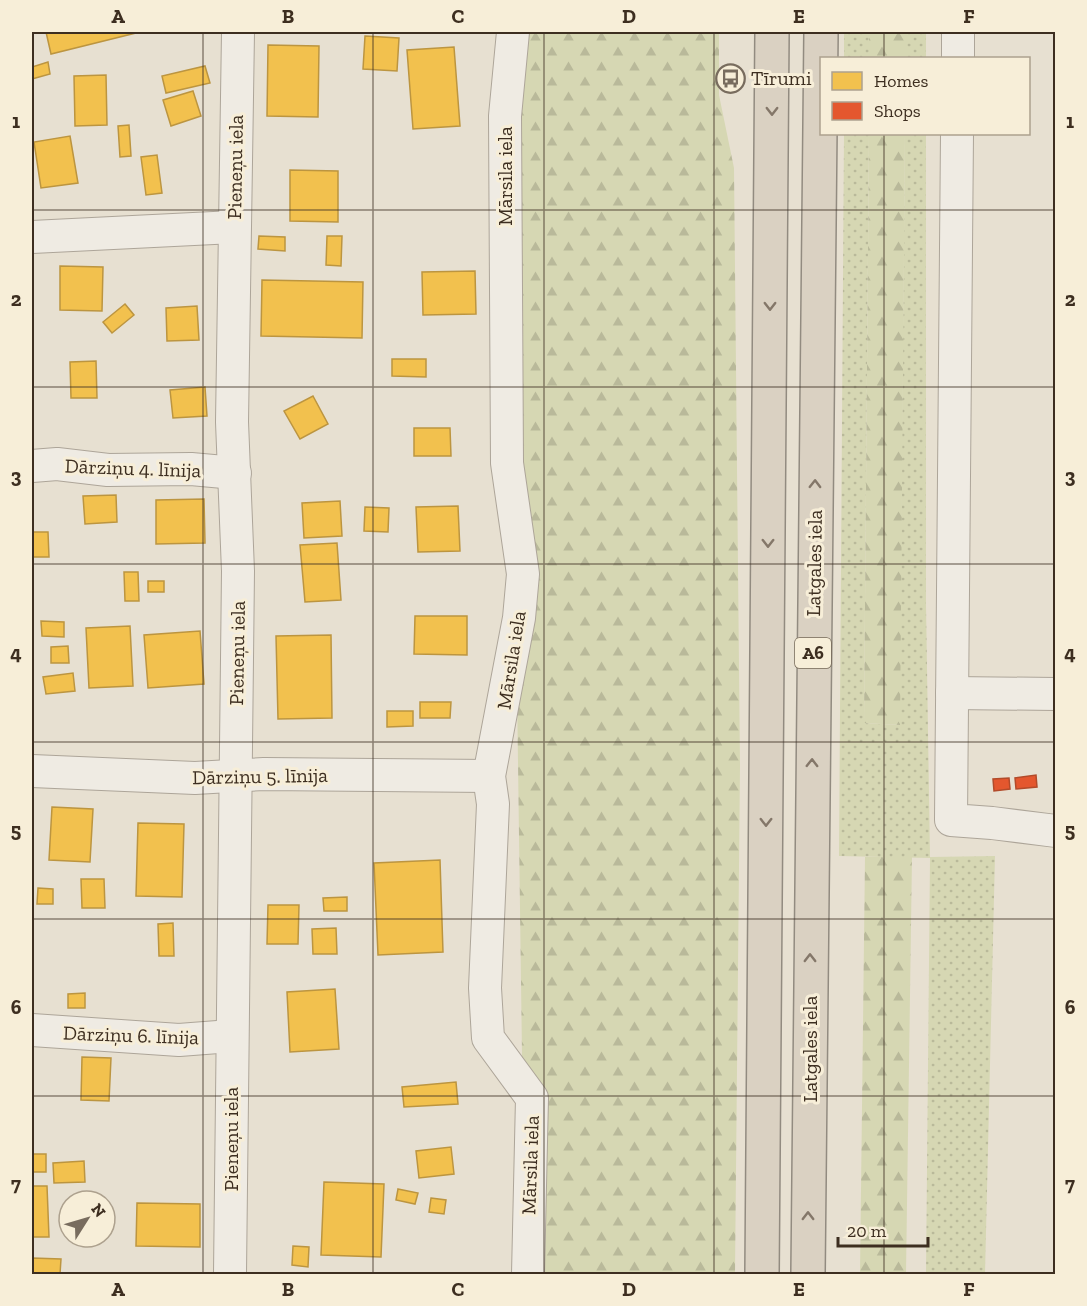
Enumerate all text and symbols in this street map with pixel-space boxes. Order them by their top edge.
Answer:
text: A [111,4,125,28]
text: B [282,4,294,28]
text: C [452,4,465,28]
text: D [622,4,636,28]
text: E [793,4,805,28]
text: F [963,4,975,28]
legend [820,57,1030,135]
bus stop icon: Tīrumi [714,62,746,94]
place label: Tīrumi [751,66,812,90]
text: Homes [874,70,928,92]
text: Shops [874,100,921,122]
one-way arrow [766,106,778,115]
text: 1 [12,109,20,133]
text: 1 [1066,109,1074,133]
street label: Pieneņu iela [222,114,248,219]
street label: Mārsila iela [493,126,517,226]
text: 2 [11,287,22,311]
text: 2 [1065,287,1076,311]
one-way arrow [764,301,776,310]
street label: Dārziņu 4. līnija [64,454,202,482]
text: 3 [11,464,22,488]
text: 3 [1065,464,1076,488]
one-way arrow [809,480,822,489]
street label: Latgales iela [801,509,827,617]
one-way arrow [762,538,774,547]
street label: Pieneņu iela [224,600,250,705]
street label: Mārsila iela [491,609,531,711]
road number: A6 [795,638,831,668]
text: 4 [10,641,22,665]
text: 4 [1064,641,1076,665]
one-way arrow [806,759,818,768]
street label: Dārziņu 5. līnija [192,763,328,789]
one-way arrow [760,817,772,826]
text: 5 [11,818,21,842]
text: 5 [1065,818,1075,842]
one-way arrow [804,954,817,963]
text: 6 [11,995,22,1019]
street label: Latgales iela [798,995,822,1102]
text: 6 [1065,995,1076,1019]
street label: Dārziņu 6. līnija [63,1021,200,1049]
street label: Pieneņu iela [219,1086,243,1191]
street label: Mārsila iela [516,1115,544,1215]
text: 7 [11,1172,21,1196]
text: 7 [1065,1172,1075,1196]
north arrow [57,1189,117,1249]
text: N [87,1200,110,1221]
scale bar [838,1210,928,1248]
one-way arrow [802,1212,814,1221]
text: 20 m [847,1220,887,1242]
text: A [111,1277,125,1301]
text: B [282,1277,294,1301]
text: C [452,1277,465,1301]
text: D [622,1277,636,1301]
text: E [793,1277,805,1301]
text: F [963,1277,975,1301]

